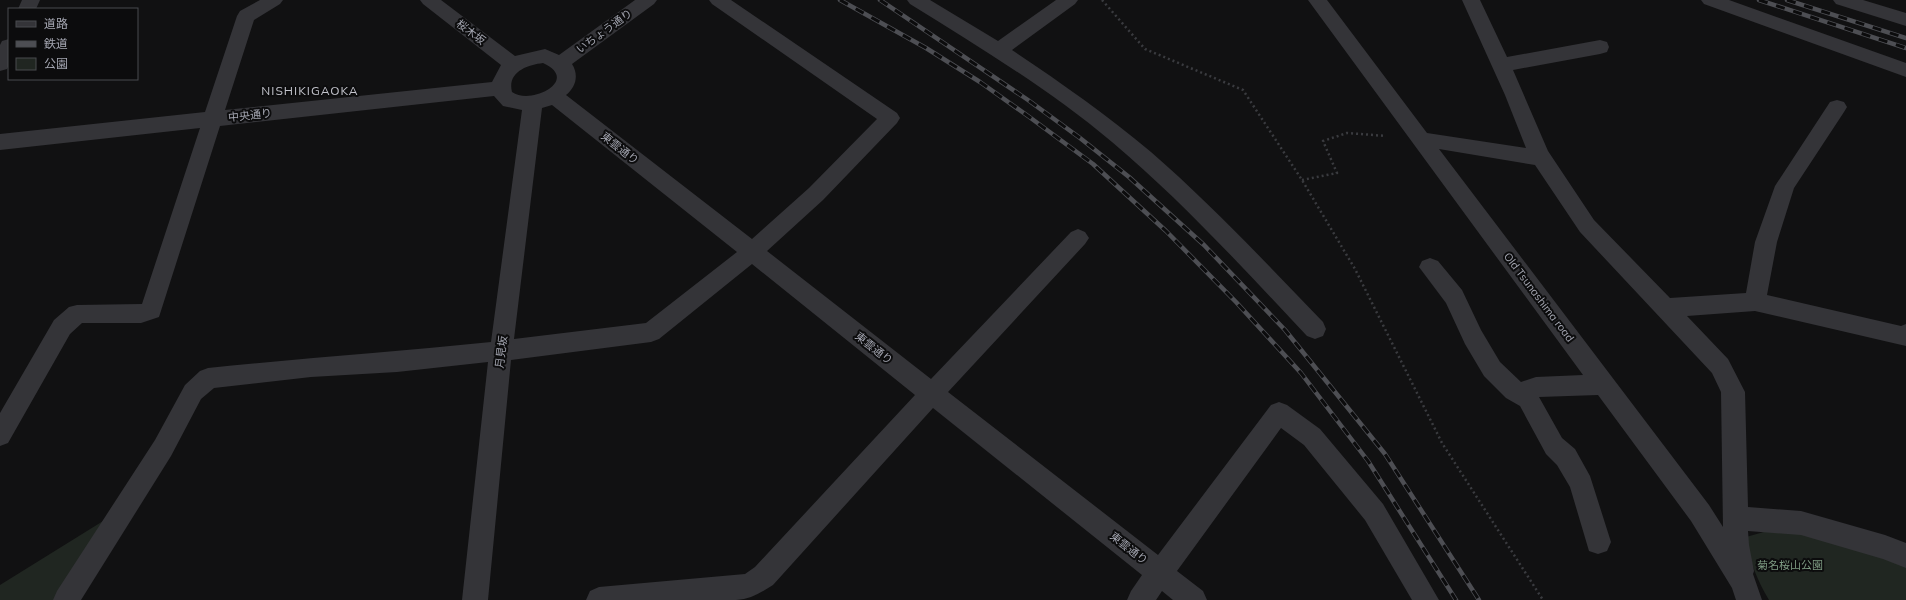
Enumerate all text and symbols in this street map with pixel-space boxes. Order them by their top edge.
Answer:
street label: いちょう通り [573,6,635,56]
legend [8,8,138,80]
text: 道路 [44,16,68,31]
street label: 桜木坂 [454,16,488,48]
text: 鉄道 [44,36,68,51]
text: 公園 [44,56,68,71]
district label: NISHIKIGAOKA [261,83,359,98]
street label: 中央通り [227,106,273,124]
street label: 東雲通り [598,129,642,167]
street label: Old Tsunashima road [1501,250,1577,344]
street label: 東雲通り [852,329,896,367]
street label: 月見坂 [492,335,510,369]
street label: 東雲通り [1107,529,1151,567]
park label: 菊名桜山公園 [1757,558,1823,572]

